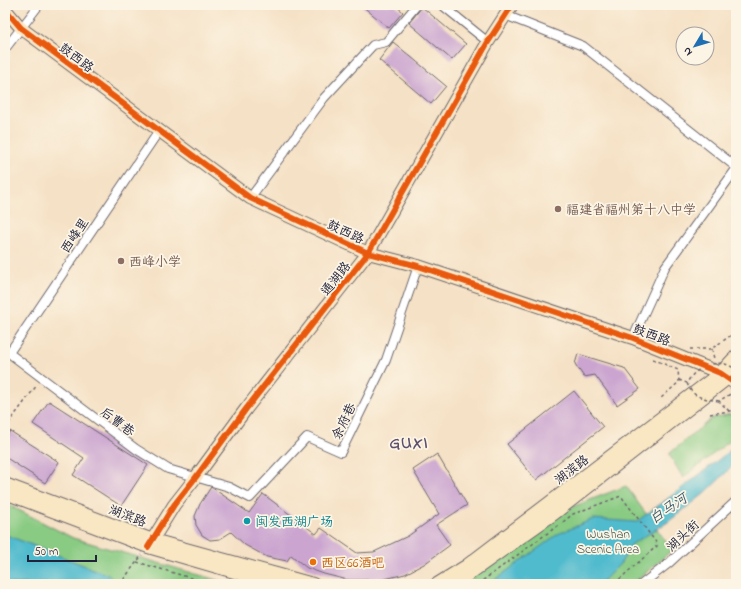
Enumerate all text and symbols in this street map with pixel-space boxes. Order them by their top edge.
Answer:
north arrow [675,26,715,66]
street label: 鼓西路 [55,39,97,78]
text: N [679,44,697,59]
place label: 福建省福州第十八中学 [566,201,696,220]
marker: 福建省福州第十八中学 [553,204,563,214]
street label: 西峰里 [56,214,94,257]
street label: 鼓西路 [324,216,367,249]
place label: 西峰小学 [129,253,181,272]
marker: 西峰小学 [116,256,126,266]
street label: 通湖路 [317,258,356,300]
street label: 鼓西路 [630,320,673,351]
street label: 余府巷 [327,400,361,443]
street label: 后曹巷 [96,403,138,442]
district label: GUXI [389,431,429,456]
street label: 湖滨路 [551,451,593,490]
water label: 白马河 [646,488,694,530]
street label: 湖滨路 [106,501,149,532]
place label: 闽发西湖广场 [255,513,333,532]
marker: 闽发西湖广场 [242,516,252,526]
street label: 湖头街 [662,516,704,556]
park label: Wushan Scenic Area [577,525,639,559]
scale bar [28,537,96,563]
text: 50 m [34,543,58,561]
place label: 西区66酒吧 [321,554,384,573]
marker: 西区66酒吧 [308,557,318,567]

